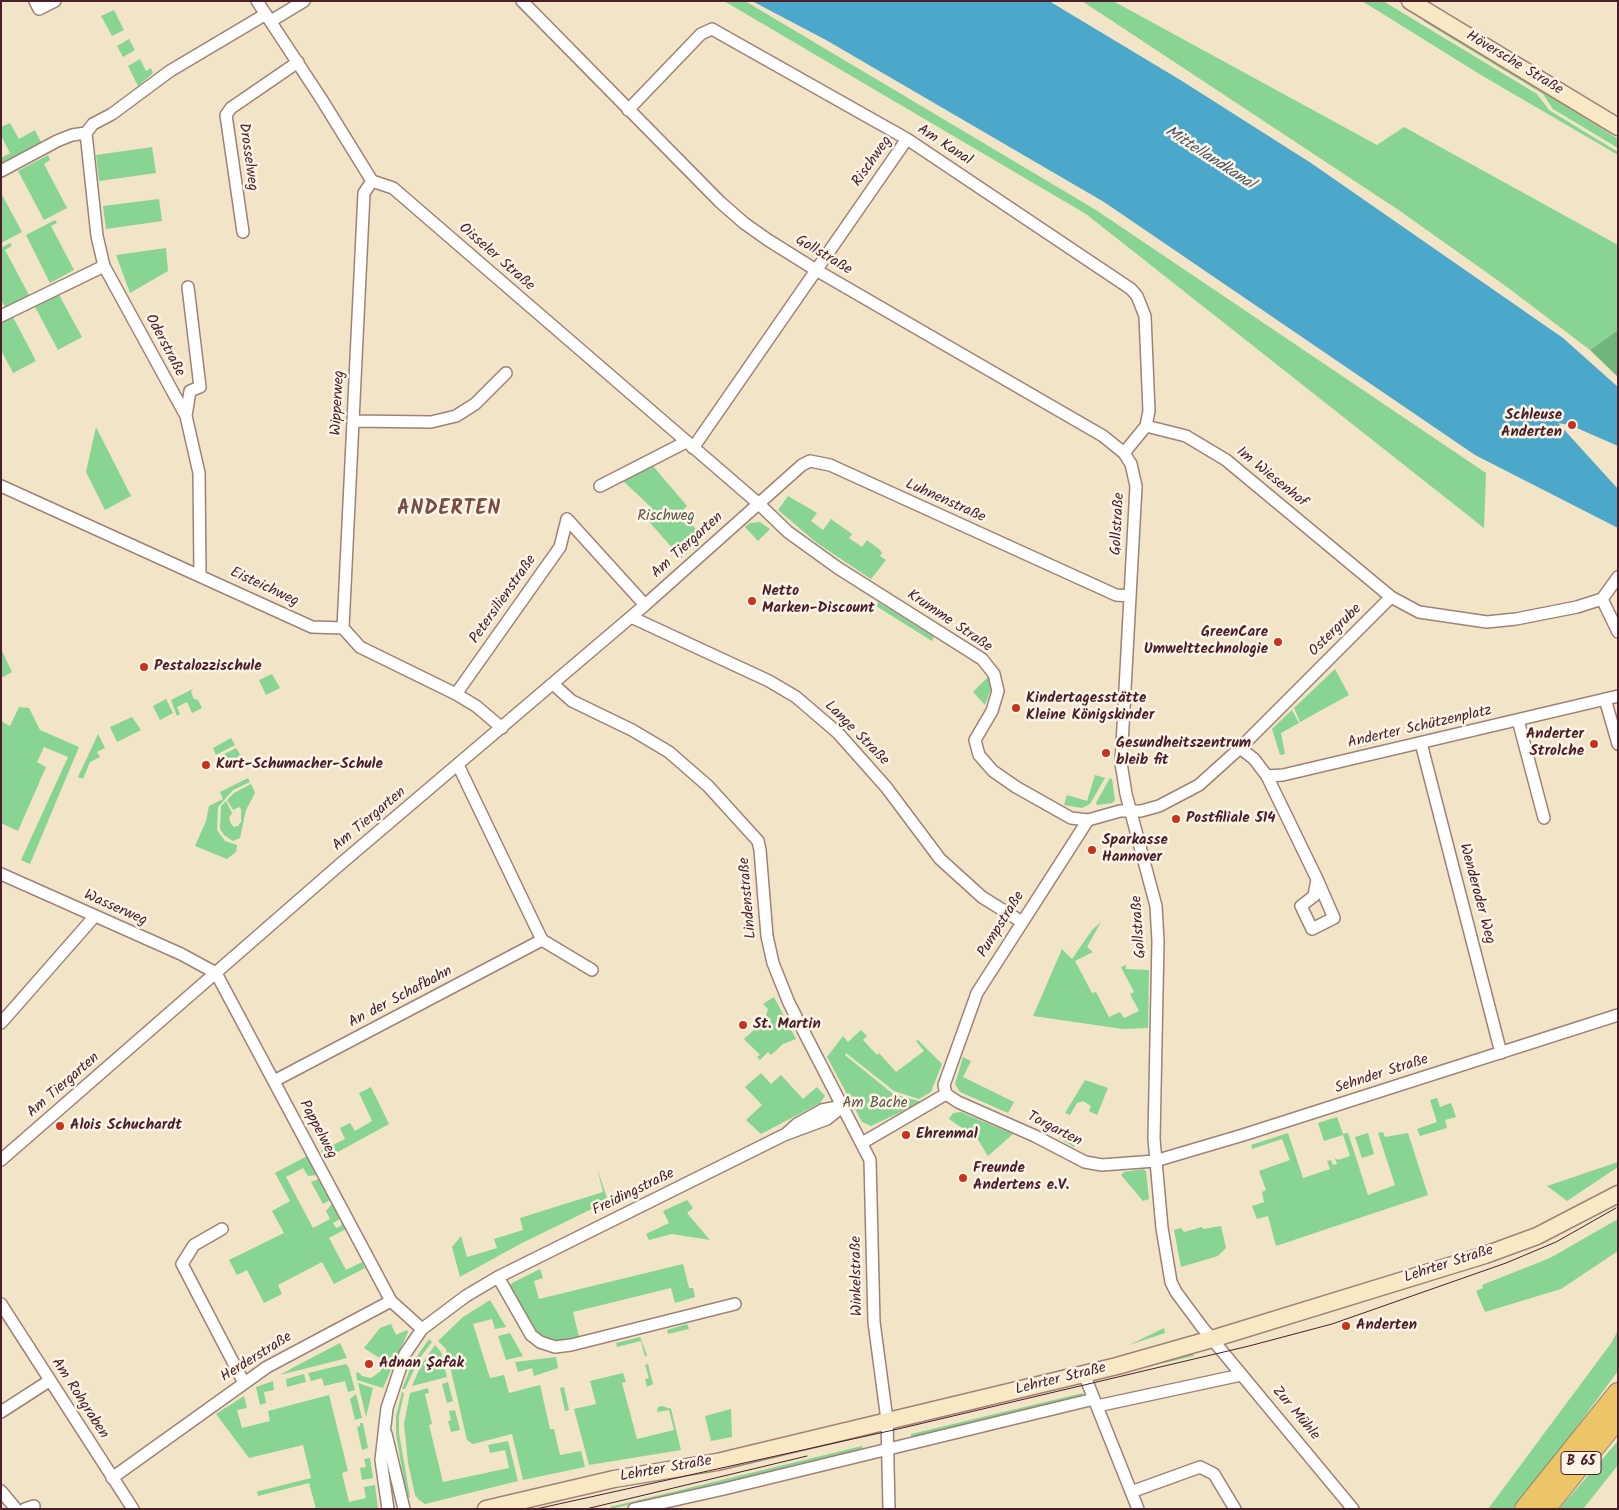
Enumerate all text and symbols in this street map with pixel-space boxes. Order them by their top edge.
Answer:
street label: Höversche Straße [1462,28,1566,100]
street label: Drosselweg [233,122,261,192]
street label: Am Kanal [913,122,975,170]
water label: Mittellandkanal [1161,123,1257,195]
street label: Rischweg [849,133,897,191]
street label: Oisseler Straße [454,220,538,296]
street label: Gollstraße [791,232,855,280]
street label: Oderstraße [140,312,188,380]
street label: Wipperweg [328,370,350,436]
place label: Schleuse Anderten [1501,407,1562,442]
marker: Schleuse Anderten [1566,419,1578,431]
street label: Im Wiesenhof [1232,444,1310,512]
street label: Luhnenstraße [902,476,988,528]
street label: Gollstraße [1108,492,1130,556]
district label: ANDERTEN [396,499,502,523]
park label: Rischweg [637,508,695,526]
street label: Am Tiergarten [649,509,727,583]
street label: Petersilienstraße [467,552,541,648]
street label: Eisteichweg [227,564,301,612]
place label: Netto Marken-Discount [762,583,875,618]
street label: Krumme Straße [903,587,995,657]
marker: Netto Marken-Discount [746,595,758,607]
street label: Ostergrube [1306,601,1366,661]
place label: GreenCare Umwelttechnologie [1144,624,1268,659]
marker: GreenCare Umwelttechnologie [1272,636,1284,648]
place label: Pestalozzischule [154,658,261,676]
marker: Pestalozzischule [138,661,150,673]
place label: Kindertagesstätte Kleine Königskinder [1026,690,1154,725]
street label: Lange Straße [820,698,892,770]
marker: Kindertagesstätte Kleine Königskinder [1010,702,1022,714]
street label: Anderter Schützenplatz [1346,703,1494,753]
place label: Anderter Strolche [1526,726,1584,761]
place label: Gesundheitszentrum bleib fit [1116,735,1251,770]
marker: Anderter Strolche [1588,738,1600,750]
marker: Gesundheitszentrum bleib fit [1100,747,1112,759]
place label: Kurt-Schumacher-Schule [216,756,383,774]
marker: Kurt-Schumacher-Schule [200,759,212,771]
street label: Am Tiergarten [330,784,410,856]
place label: Postfiliale 514 [1186,810,1276,828]
marker: Postfiliale 514 [1170,813,1182,825]
place label: Sparkasse Hannover [1102,832,1168,867]
street label: Wenderoder Weg [1454,842,1498,946]
marker: Sparkasse Hannover [1086,844,1098,856]
street label: Lindenstraße [736,857,762,939]
street label: Wasserweg [81,887,149,931]
street label: Pumpstraße [975,889,1029,961]
street label: Gollstraße [1129,895,1151,959]
street label: An der Schafbahn [346,963,456,1033]
place label: St. Martin [753,1016,821,1034]
marker: St. Martin [737,1019,749,1031]
street label: Am Tiergarten [24,1050,104,1122]
street label: Sehnder Straße [1333,1051,1431,1099]
park label: Am Bache [842,1095,908,1113]
street label: Pappelweg [294,1098,340,1162]
street label: Torgarten [1023,1108,1085,1152]
place label: Alois Schuchardt [70,1117,182,1135]
marker: Alois Schuchardt [54,1120,66,1132]
place label: Ehrenmal [916,1126,978,1144]
marker: Ehrenmal [900,1129,912,1141]
place label: Freunde Andertens e.V. [973,1160,1069,1195]
street label: Freidingstraße [590,1165,678,1221]
marker: Freunde Andertens e.V. [957,1172,969,1184]
street label: Winkelstraße [848,1236,868,1316]
street label: Lehrter Straße [1402,1242,1496,1288]
place label: Anderten [1356,1317,1417,1335]
marker: Anderten [1340,1320,1352,1332]
street label: Herderstraße [218,1329,296,1387]
street label: Am Rohgraben [46,1355,112,1443]
place label: Adnan Şafak [379,1355,464,1373]
marker: Adnan Şafak [363,1358,375,1370]
street label: Lehrter Straße [1014,1360,1108,1400]
street label: Zur Mühle [1267,1383,1323,1445]
road number: B 65 [1561,1452,1601,1475]
street label: Lehrter Straße [619,1453,713,1487]

